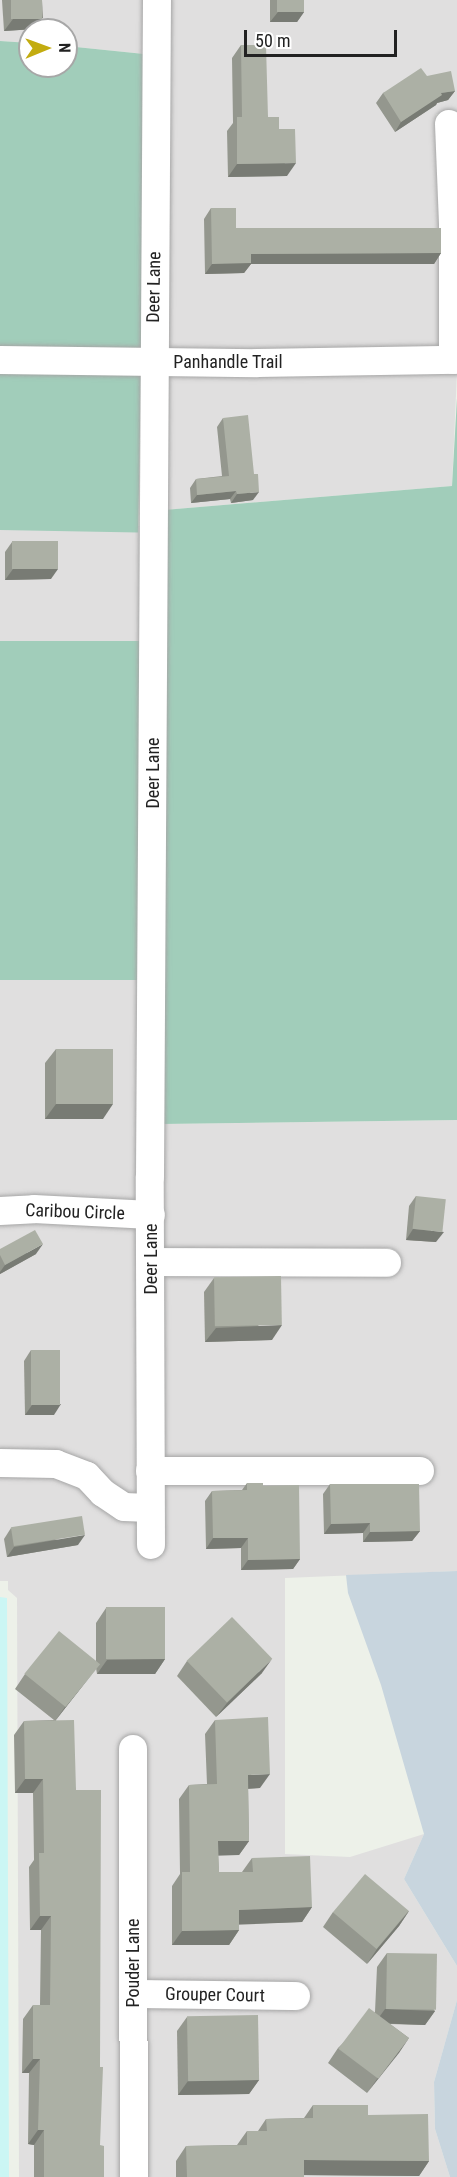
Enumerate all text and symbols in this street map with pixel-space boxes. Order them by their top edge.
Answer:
north arrow [18,18,78,78]
scale bar [247,18,400,56]
text: 50 m [255,30,290,51]
text: N [55,43,74,53]
street label: Deer Lane [143,251,165,323]
street label: Panhandle Trail [173,351,283,373]
street label: Deer Lane [142,737,164,809]
street label: Caribou Circle [25,1199,125,1225]
street label: Deer Lane [140,1223,162,1295]
street label: Pouder Lane [122,1919,144,2007]
street label: Grouper Court [165,1983,265,2007]

